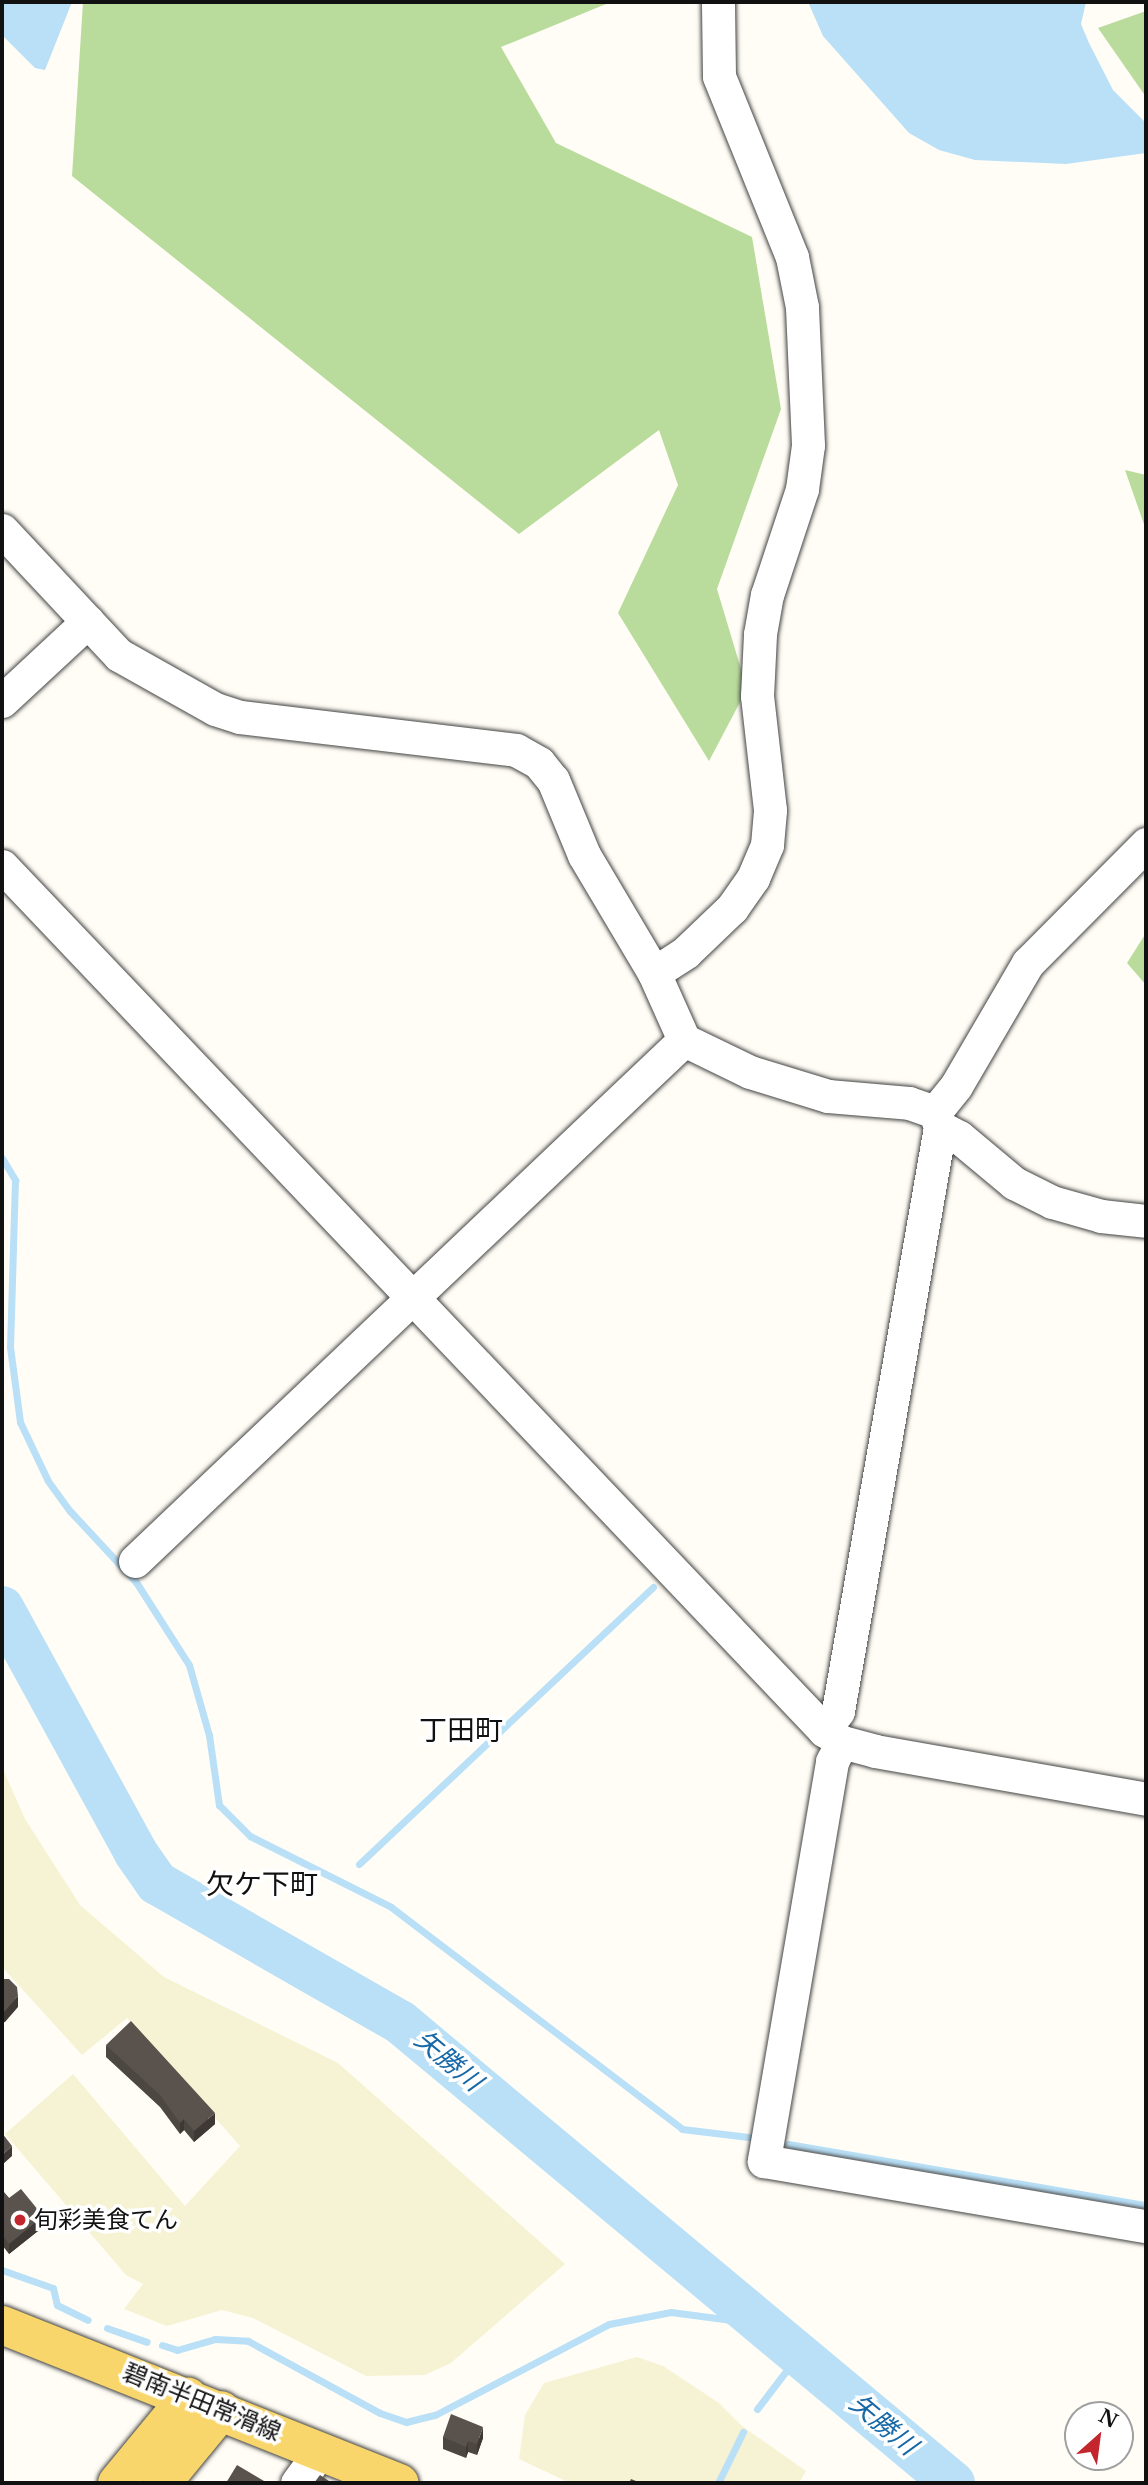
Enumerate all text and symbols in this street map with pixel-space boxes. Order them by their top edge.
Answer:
district label: 丁田町 [419,1714,503,1748]
district label: 欠ケ下町 [206,1868,318,1902]
water label: 矢勝川 [408,2024,488,2098]
place label: 旬彩美食てん [34,2206,178,2234]
marker: 旬彩美食てん [12,2212,28,2228]
street label: 碧南半田常滑線 [119,2357,285,2447]
water label: 矢勝川 [843,2388,923,2462]
north arrow [1064,2401,1134,2471]
text: N [1095,2404,1121,2433]

